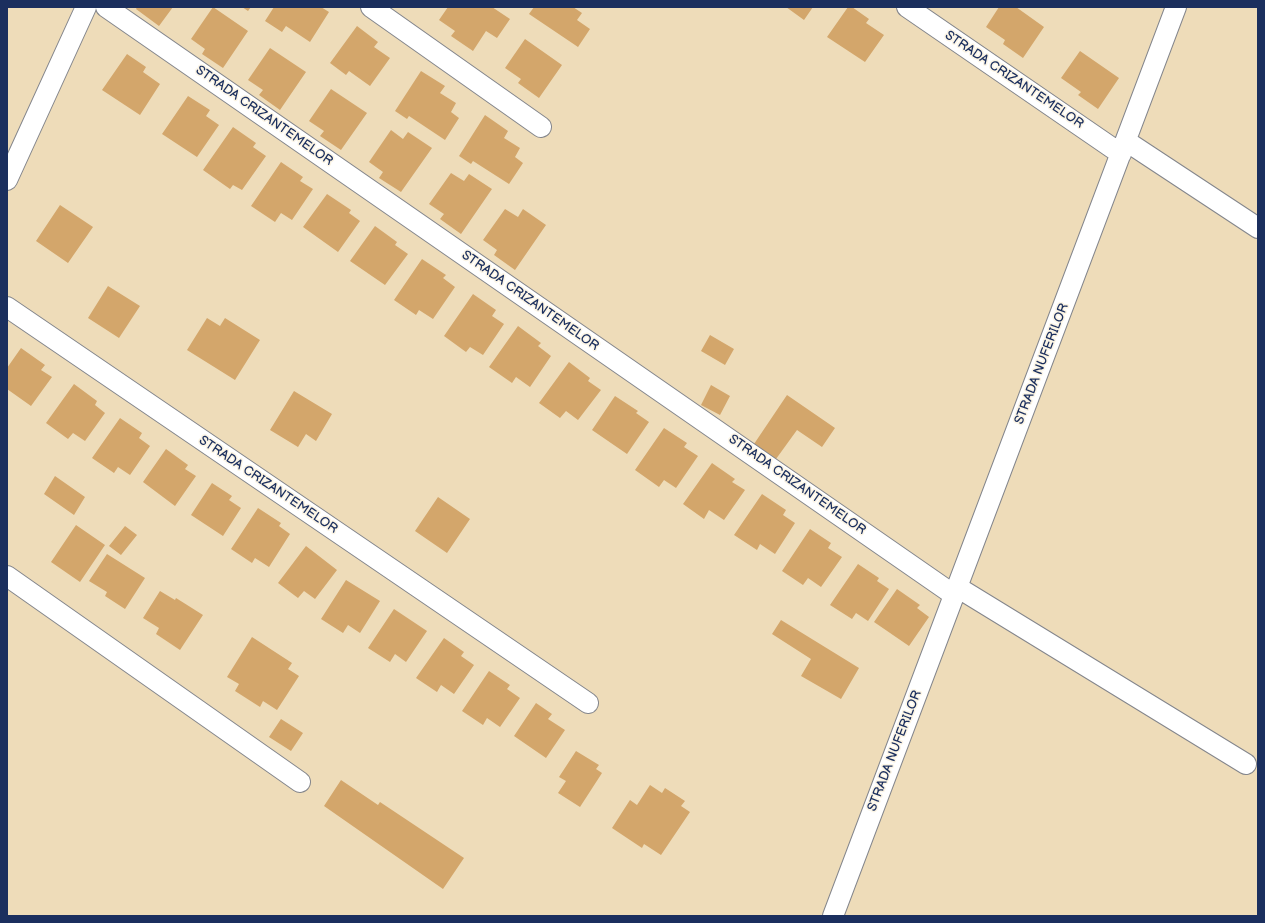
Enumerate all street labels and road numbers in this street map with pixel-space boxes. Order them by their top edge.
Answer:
street label: STRADA CRIZANTEMELOR [942,28,1086,132]
street label: STRADA CRIZANTEMELOR [192,63,336,169]
street label: STRADA CRIZANTEMELOR [458,248,602,354]
street label: STRADA NUFERILOR [1012,301,1072,427]
street label: STRADA CRIZANTEMELOR [725,432,869,538]
street label: STRADA CRIZANTEMELOR [196,433,340,537]
street label: STRADA NUFERILOR [865,688,925,814]

